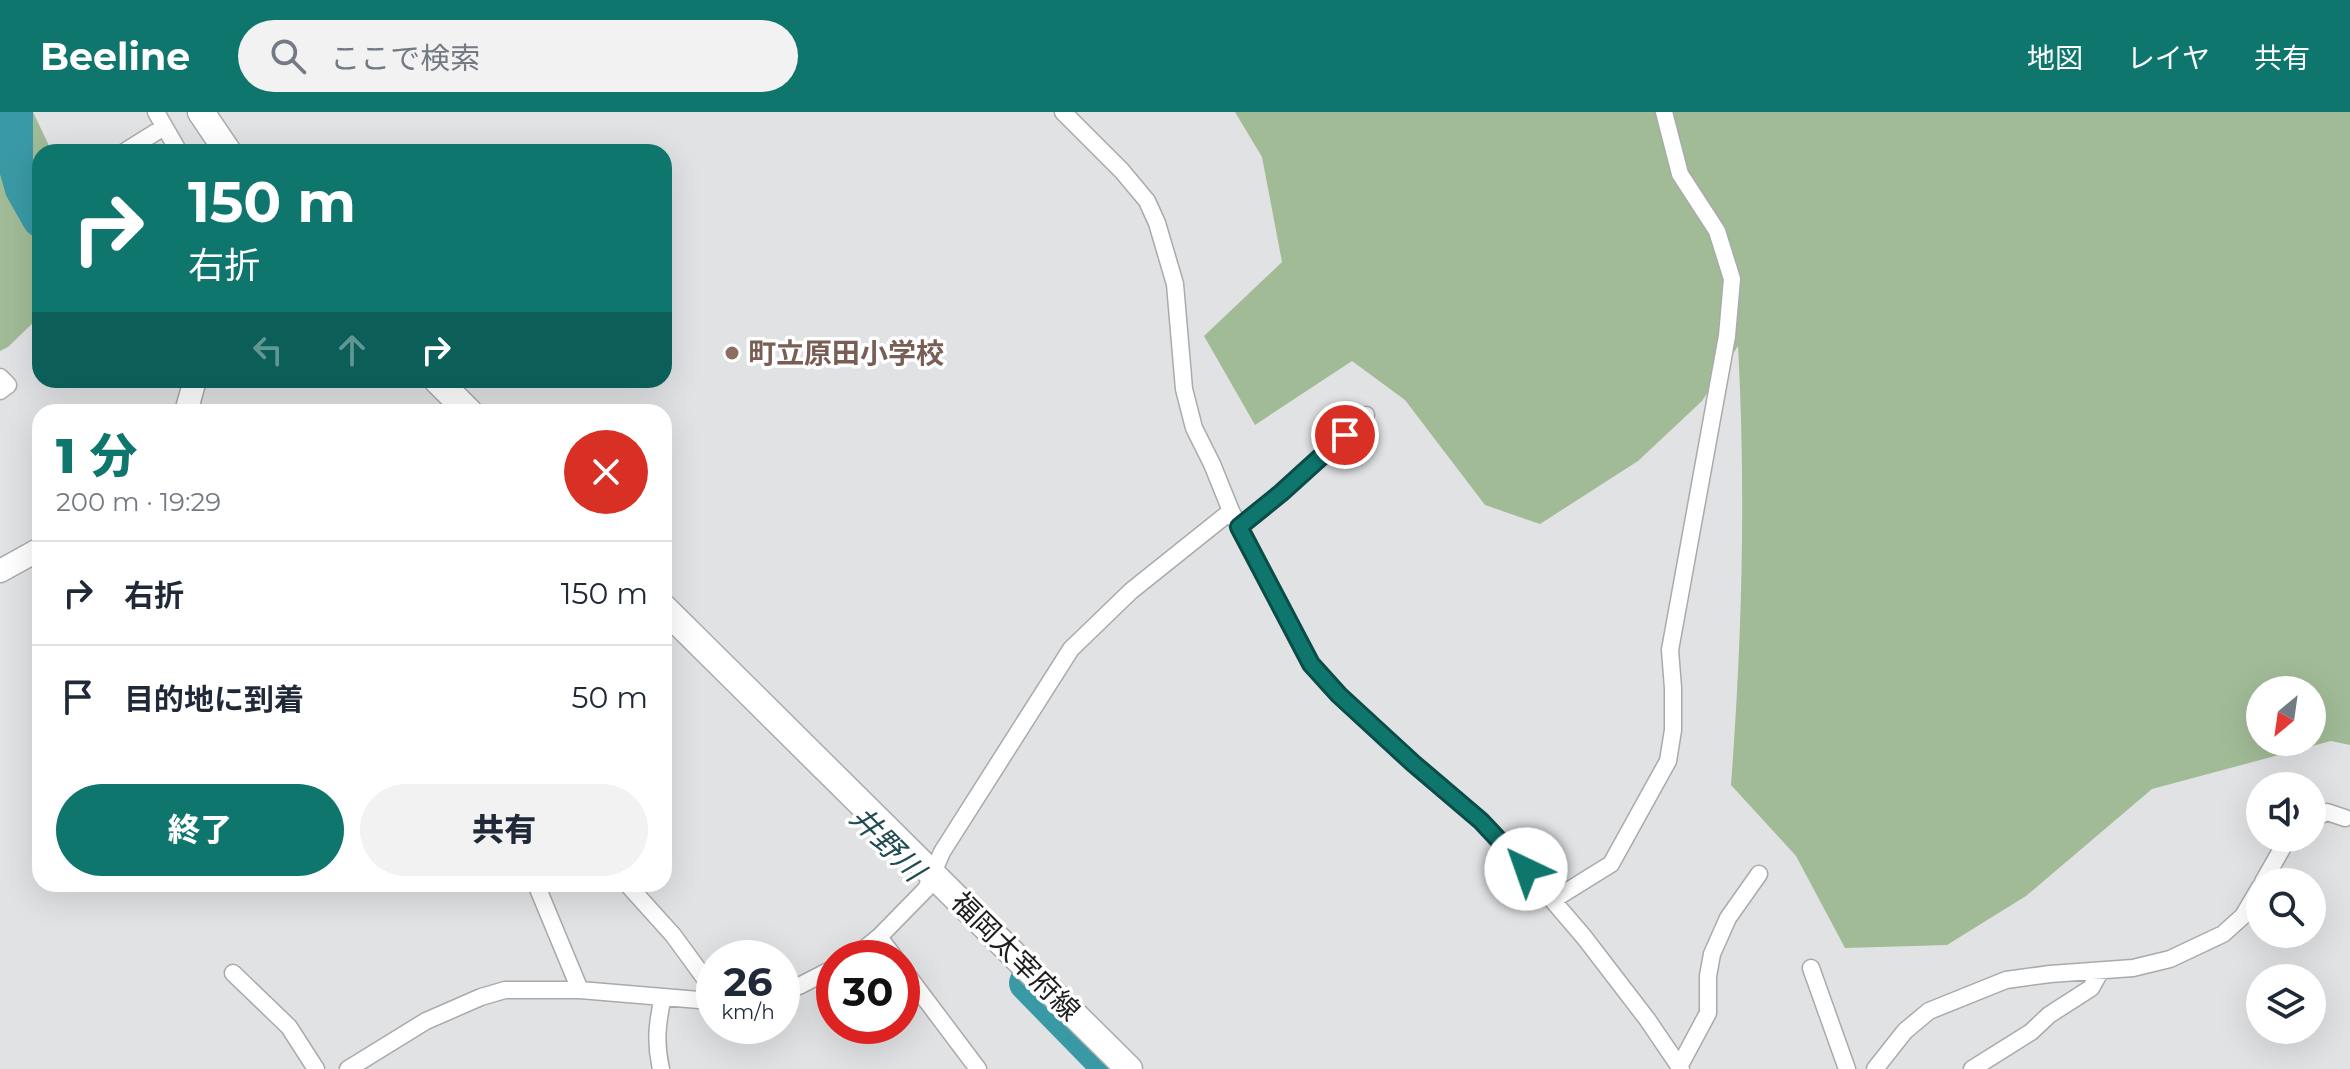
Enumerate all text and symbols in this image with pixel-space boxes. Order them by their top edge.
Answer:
search box [238,20,798,92]
text: Beeline [40,33,190,80]
icon: search [266,34,310,78]
text: ここで検索 [330,40,480,77]
text: 地図 [2027,41,2083,75]
text: レイヤ [2127,41,2210,75]
text: 共有 [2254,41,2310,75]
text: 150 m [188,168,356,236]
icon: right [56,176,160,280]
text: 右折 [188,243,260,287]
icon: left [246,328,290,372]
icon: ahead [330,328,374,372]
icon: right [414,328,458,372]
place label: 町立原田小学校 [748,336,944,370]
marker: 町立原田小学校 [723,344,741,362]
pin [1311,401,1379,469]
icon: arrive [1323,413,1367,457]
text: 1 分 [56,427,137,485]
button: close [564,430,648,514]
text: 200 m · 19:29 [56,486,221,518]
icon: right [56,571,100,615]
text: 150 m [561,575,648,612]
text: 右折 [124,577,184,614]
icon: arrive [56,675,100,719]
north arrow [2246,676,2326,756]
map controls [2246,676,2326,1044]
text: 50 m [571,679,648,716]
text: 目的地に到着 [124,681,304,718]
button: sound [2246,772,2326,852]
button: 終了 [56,784,344,876]
button: 共有 [360,784,648,876]
water label: 井野川 [842,799,934,891]
position arrow [1484,827,1568,911]
button: search [2246,868,2326,948]
street label: 福岡太宰府線 [945,885,1087,1027]
speed limit sign: 30 [816,940,920,1044]
text: 26 [723,957,773,1006]
button: layers [2246,964,2326,1044]
text: km/h [721,1000,775,1024]

